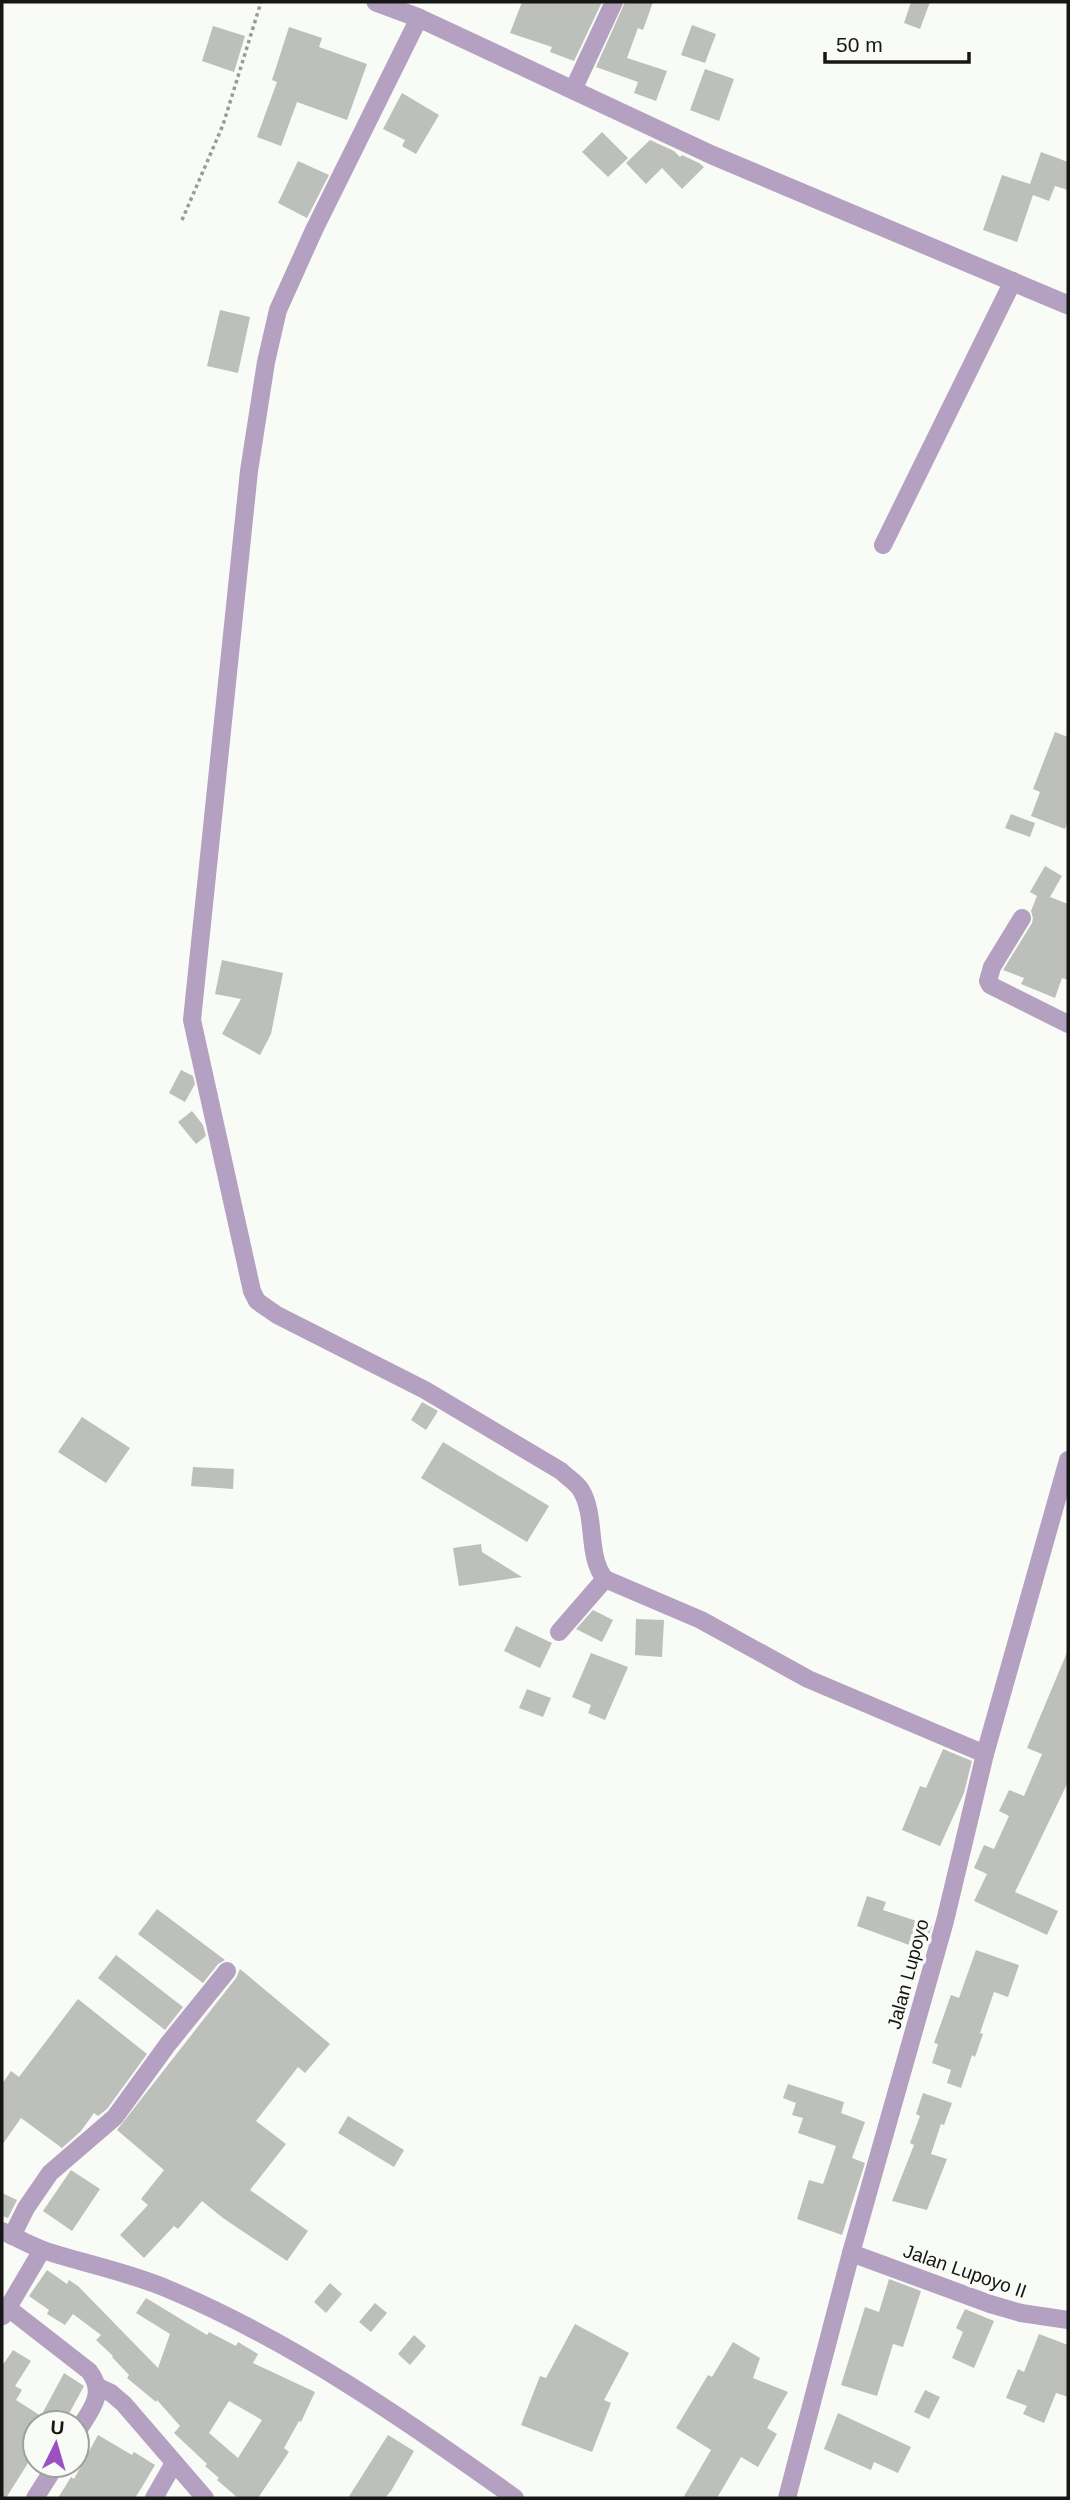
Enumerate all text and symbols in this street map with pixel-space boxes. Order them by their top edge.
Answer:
scale bar [825,21,968,65]
text: 50 m [836,33,883,56]
street label: Jalan Lupoyo [883,1917,933,2031]
street label: Jalan Lupoyo II [901,2240,1029,2302]
north arrow [21,2409,91,2479]
text: U [50,2417,65,2439]

